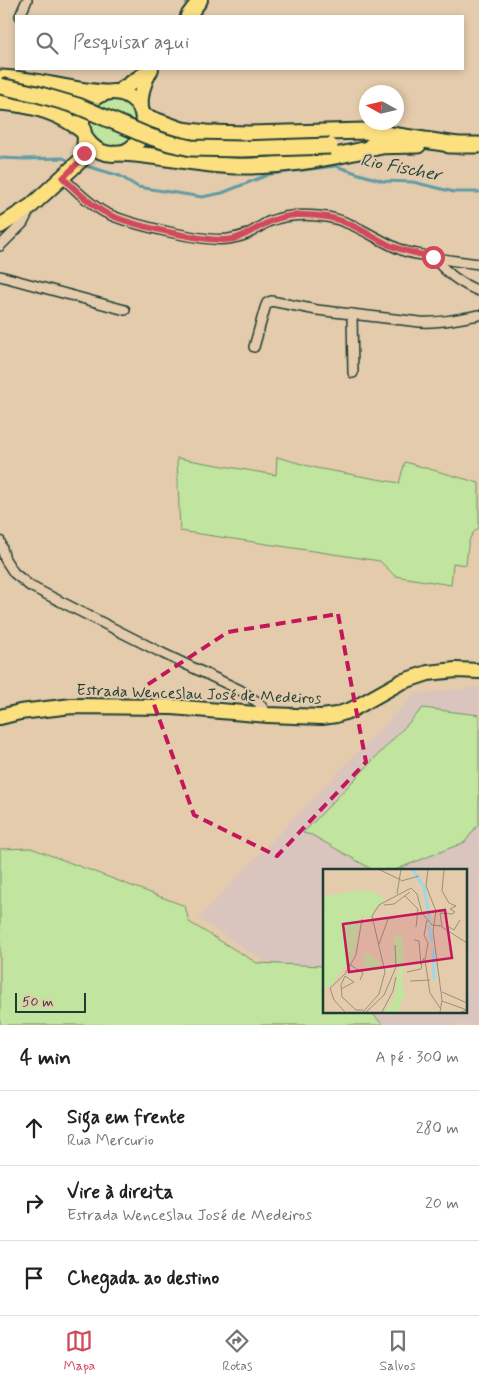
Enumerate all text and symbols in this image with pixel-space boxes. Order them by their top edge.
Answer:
search box [15,15,464,70]
icon: search [33,29,61,57]
text: Pesquisar aqui [73,30,189,55]
north arrow [359,85,404,130]
route end [73,142,96,165]
water label: Rio Fischer [358,148,446,188]
route start [422,246,445,269]
street label: Estrada Wenceslau José de Medeiros [76,680,322,709]
inset map [323,869,466,1012]
scale bar [15,990,86,1013]
text: 50 m [22,993,53,1011]
text: 4 min [20,1044,71,1072]
text: A pé · 300 m [375,1047,459,1068]
text: Siga em frente [67,1105,185,1130]
icon: ahead [20,1114,48,1142]
text: 280 m [416,1118,459,1139]
text: Rua Mercurio [67,1130,154,1151]
text: Vire à direita [67,1180,173,1205]
icon: right [20,1189,48,1217]
text: 20 m [425,1193,459,1214]
text: Estrada Wenceslau José de Medeiros [67,1205,312,1226]
icon: arrive [20,1264,48,1292]
text: Chegada ao destino [67,1266,219,1291]
tab: Mapa [63,1327,95,1375]
tab: Rotas [222,1327,253,1375]
tab: Salvos [379,1327,416,1375]

